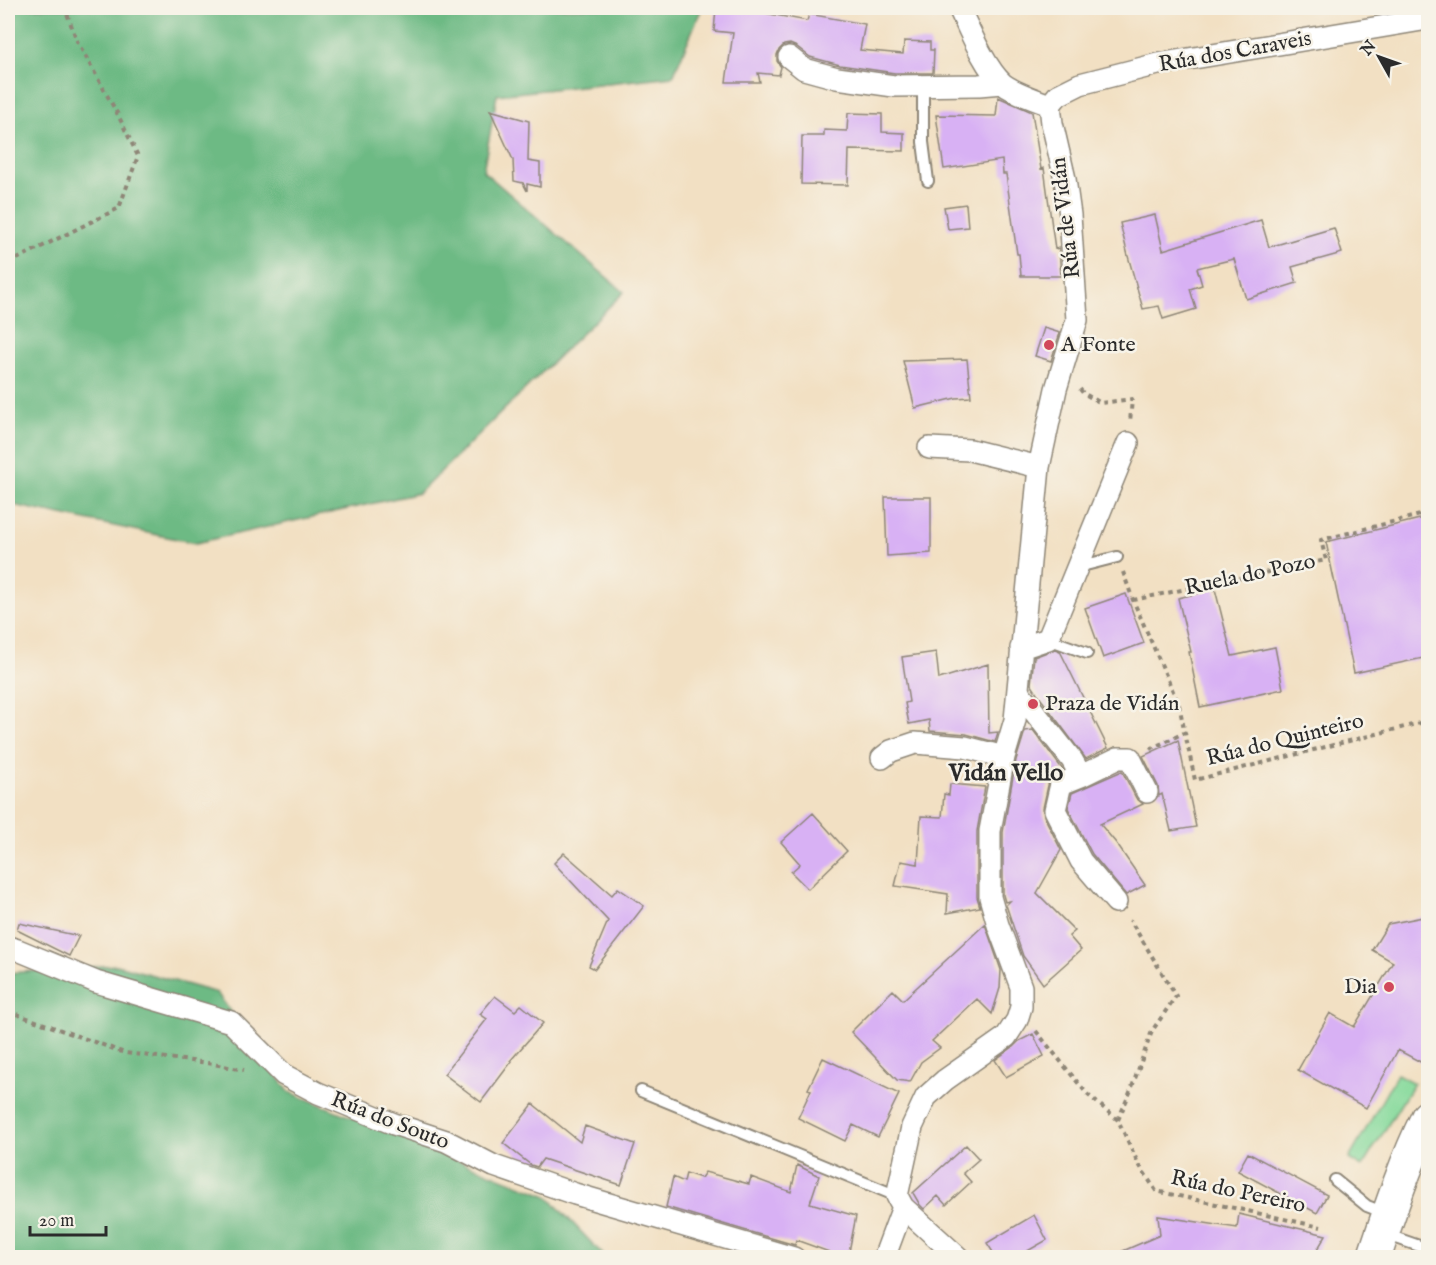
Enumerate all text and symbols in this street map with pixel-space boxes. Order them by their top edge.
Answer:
street label: Rúa dos Caraveis [1157,25,1313,79]
north arrow [1349,27,1409,87]
text: N [1356,37,1381,61]
street label: Rúa de Vidán [1045,155,1087,280]
place label: A Fonte [1060,331,1136,359]
marker: A Fonte [1042,338,1056,352]
street label: Ruela do Pozo [1182,547,1318,603]
place label: Praza de Vidán [1045,690,1180,718]
marker: Praza de Vidán [1026,697,1040,711]
street label: Rúa do Quinteiro [1203,707,1367,773]
district label: Vidán Vello [948,758,1063,789]
place label: Dia [1344,973,1377,1001]
marker: Dia [1382,980,1396,994]
street label: Rúa do Souto [327,1086,453,1156]
street label: Rúa do Pereiro [1168,1164,1308,1220]
scale bar [30,1199,106,1237]
text: 20 m [39,1210,74,1233]

